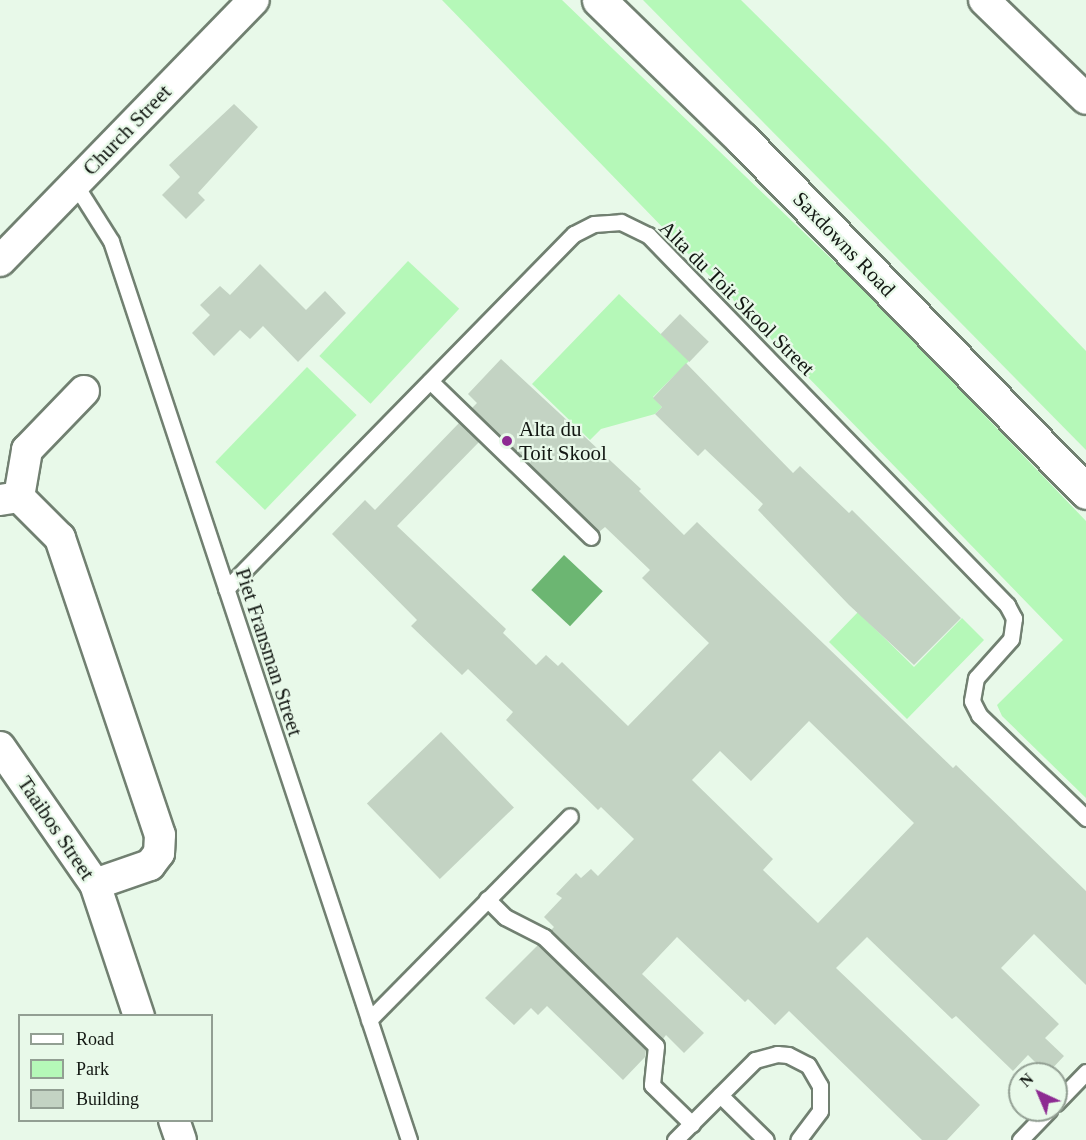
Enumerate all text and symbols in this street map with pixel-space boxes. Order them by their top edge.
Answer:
street label: Church Street [78,80,176,180]
street label: Saxdowns Road [788,186,900,302]
street label: Alta du Toit Skool Street [654,215,820,381]
place label: Alta du Toit Skool [519,416,607,466]
marker: Alta du Toit Skool [500,434,514,448]
street label: Piet Fransman Street [230,565,308,739]
street label: Taaibos Street [12,772,100,884]
legend [18,1014,213,1122]
text: Road [76,1029,114,1049]
text: Park [76,1059,109,1079]
north arrow [1008,1062,1068,1122]
text: N [1016,1070,1037,1090]
text: Building [76,1089,139,1109]

